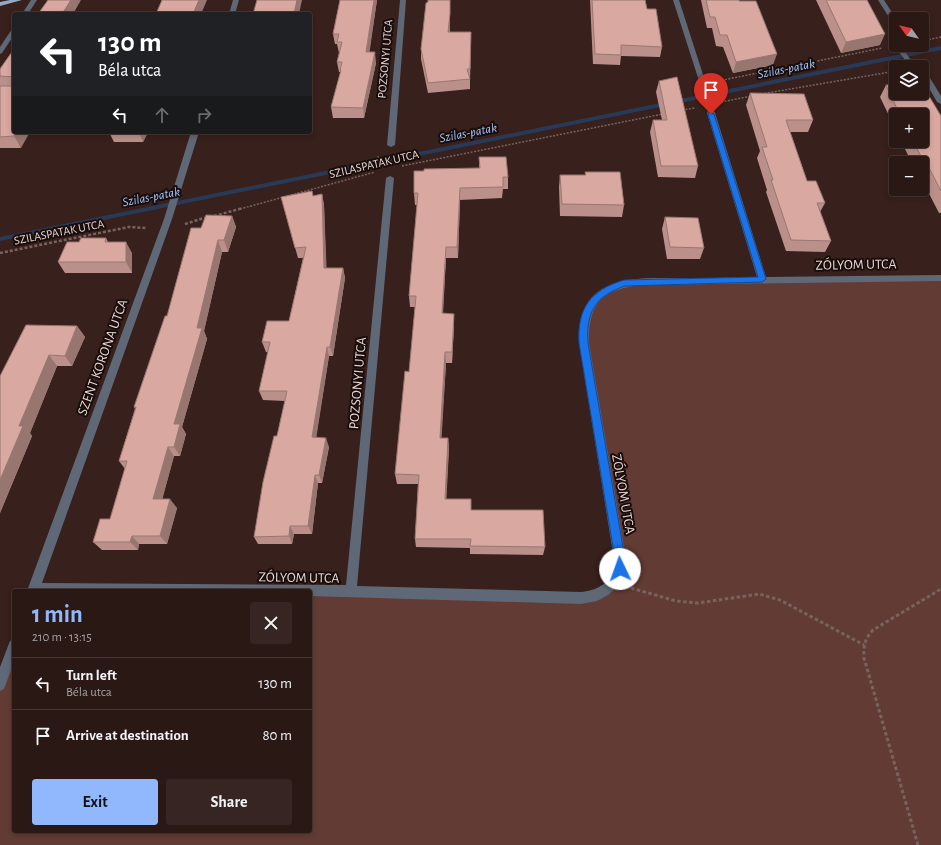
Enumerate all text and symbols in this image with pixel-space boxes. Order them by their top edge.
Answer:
north arrow [889,12,929,52]
map controls [889,12,929,196]
street label: POZSONYI UTCA [376,19,394,99]
icon: left [32,28,84,80]
text: 130 m [98,29,162,57]
water label: Szilas-patak [756,58,816,81]
button: layers [889,60,929,100]
text: Béla utca [98,62,161,80]
pin [694,73,728,114]
icon: arrive [700,79,722,101]
icon: left [109,104,131,126]
icon: ahead [151,104,173,126]
icon: right [193,104,215,126]
button: + [889,108,929,148]
water label: Szilas-patak [438,122,498,145]
street label: SZILASPATAK UTCA [328,148,420,180]
button: − [889,156,929,196]
water label: Szilas-patak [121,186,181,209]
street label: SZILASPATAK UTCA [13,217,105,247]
street label: ZÓLYOM UTCA [815,254,897,273]
street label: SZENT KORONA UTCA [75,297,130,417]
street label: POZSONYI UTCA [347,336,369,430]
street label: ZÓLYOM UTCA [609,453,640,535]
position arrow [599,548,641,590]
street label: ZÓLYOM UTCA [258,567,340,586]
button: close [250,602,292,644]
text: 1 min [32,603,83,627]
text: 210 m · 13:15 [32,631,92,644]
text: Turn left [66,668,117,683]
icon: left [32,673,54,695]
text: 130 m [258,676,292,691]
text: Béla utca [66,686,112,699]
icon: arrive [32,725,54,747]
text: Arrive at destination [66,728,189,743]
text: 80 m [262,728,292,743]
button: Exit [32,779,158,825]
button: Share [166,779,292,825]

